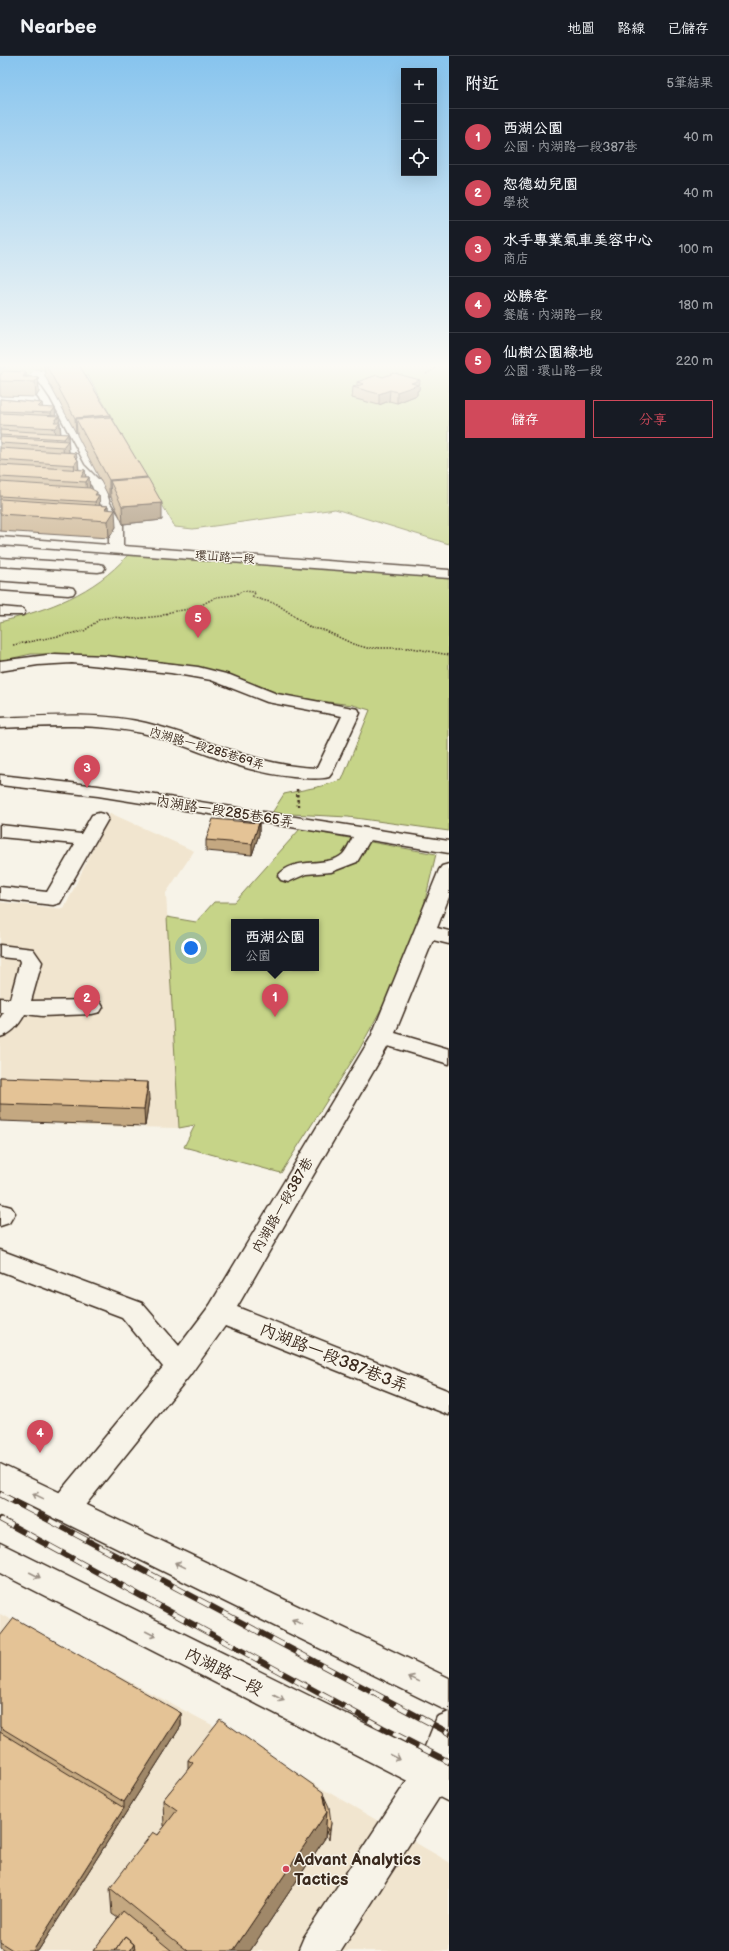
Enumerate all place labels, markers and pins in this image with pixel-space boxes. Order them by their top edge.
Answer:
pin: 5 [185,605,211,638]
pin: 3 [74,755,100,788]
pin: 1 [262,984,288,1017]
pin: 2 [74,985,100,1018]
pin: 4 [27,1420,53,1453]
place label: Advant Analytics Tactics [293,1850,421,1890]
marker: Advant Analytics Tactics [281,1864,291,1874]

